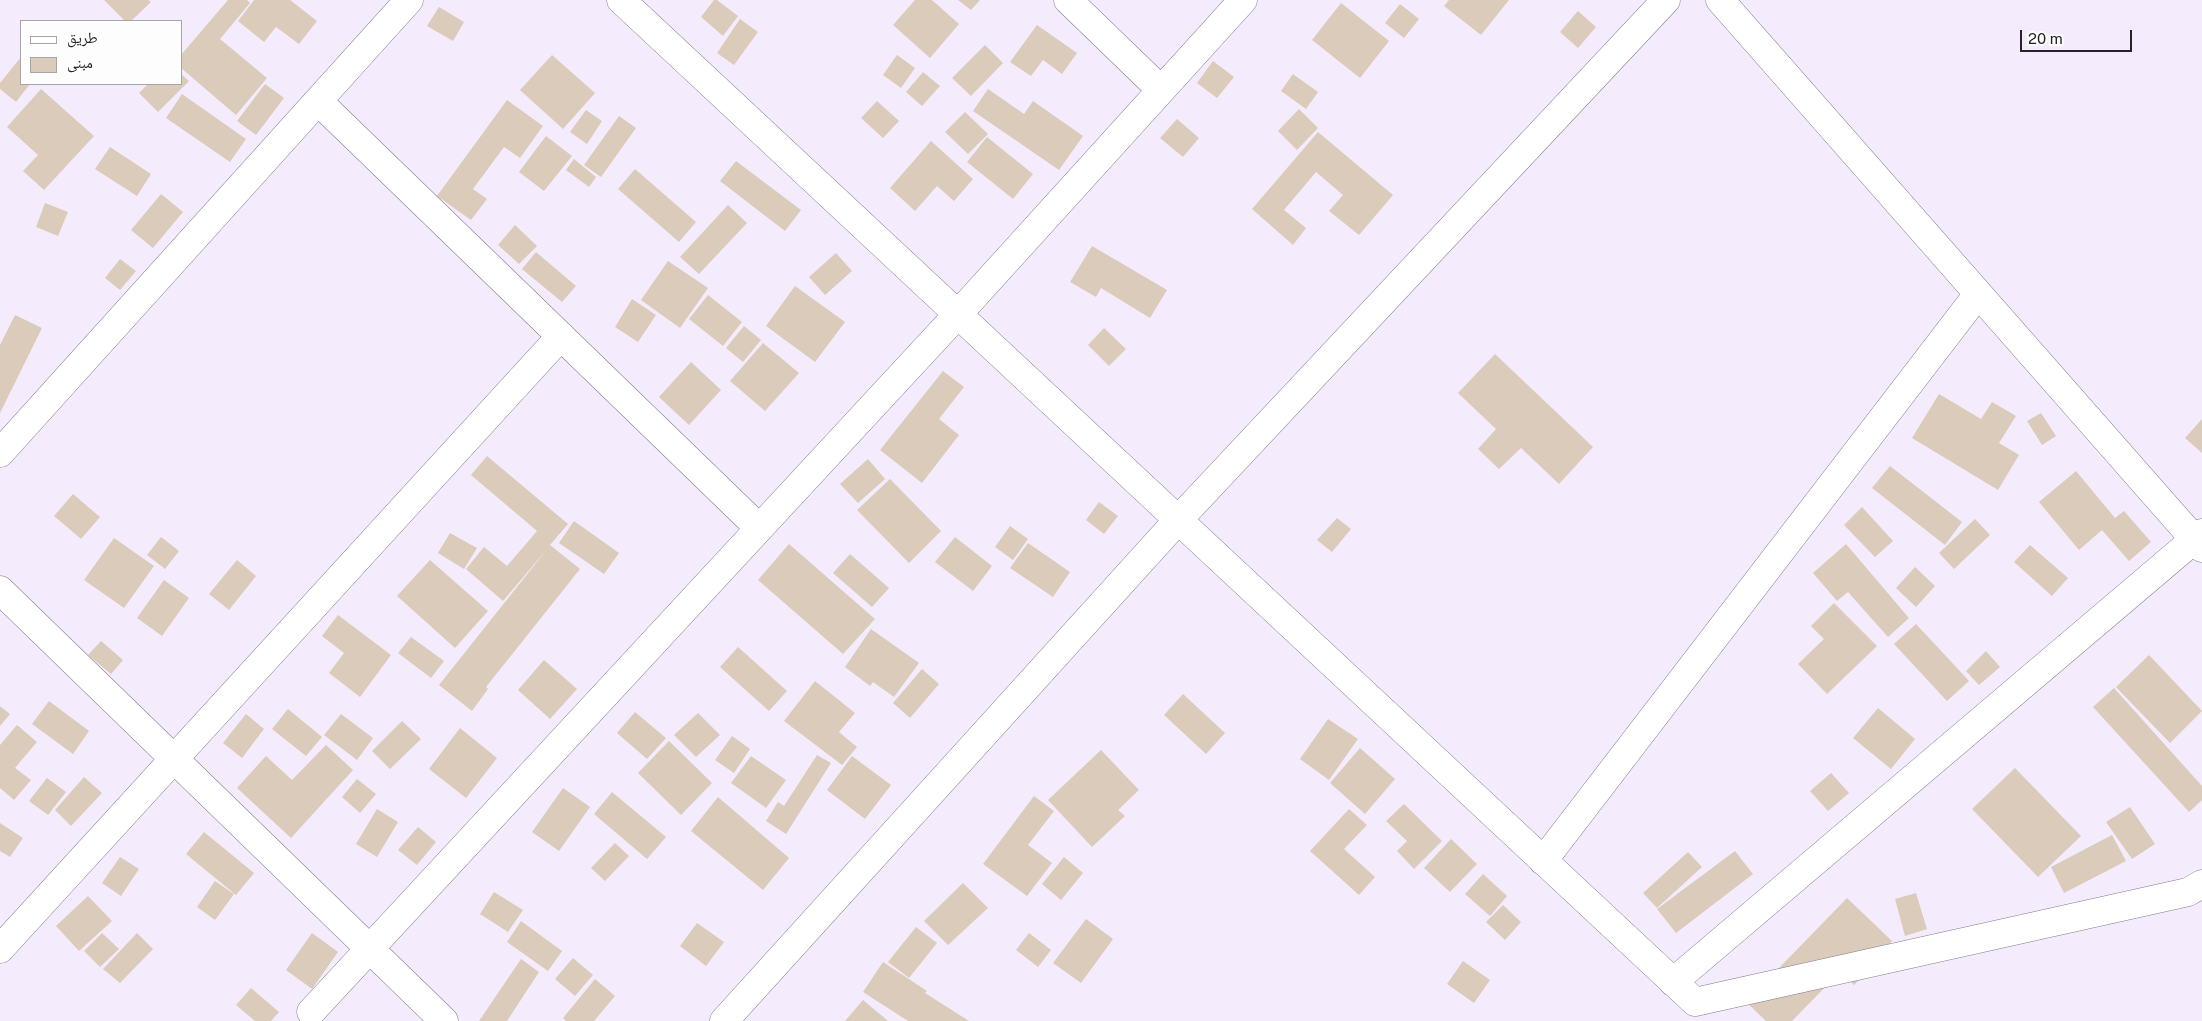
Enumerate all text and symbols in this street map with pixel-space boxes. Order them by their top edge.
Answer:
legend [20,20,182,85]
scale bar [2022,20,2134,52]
text: طريق [67,29,98,46]
text: 20 m [2028,30,2063,47]
text: مبنى [67,54,93,71]

